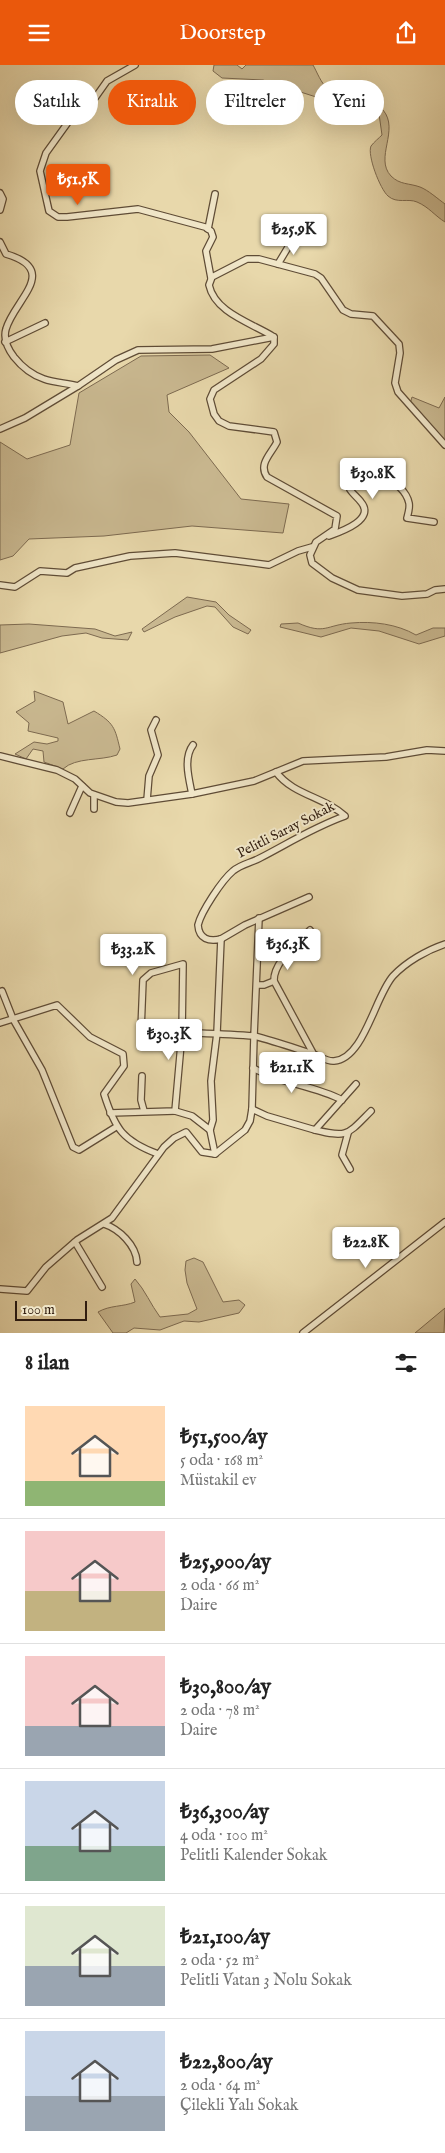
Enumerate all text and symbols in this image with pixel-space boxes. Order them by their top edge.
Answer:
icon: menu [25,19,53,47]
text: Doorstep [179,19,266,47]
icon: share [392,19,420,47]
chip: Satılık [15,80,98,125]
chip: Kiralık [108,80,196,125]
chip: Filtreler [206,80,304,125]
chip: Yeni [314,80,384,125]
pin: ₺51.5K [37,163,119,206]
text: ₺51.5K [57,170,99,190]
pin: ₺25.9K [253,213,335,256]
text: ₺25.9K [272,220,316,240]
pin: ₺30.8K [332,457,414,500]
text: ₺30.8K [351,464,395,484]
street label: Pelitli Saray Sokak [234,797,338,862]
pin: ₺36.3K [247,929,329,971]
pin: ₺33.2K [92,933,174,976]
text: ₺36.3K [267,935,309,955]
text: ₺33.2K [111,940,155,960]
pin: ₺30.3K [128,1019,210,1061]
text: ₺30.3K [147,1025,191,1045]
pin: ₺21.1K [251,1051,333,1094]
text: ₺21.1K [270,1058,314,1078]
pin: ₺22.8K [325,1227,407,1269]
text: ₺22.8K [343,1233,389,1253]
scale bar [15,1298,88,1321]
text: 100 m [22,1301,55,1319]
icon: filters [392,1349,420,1377]
text: 8 ilan [25,1350,69,1377]
text: ₺51,500/ay [180,1424,268,1451]
icon: home [65,1426,125,1486]
text: 5 oda · 168 m² [180,1451,263,1471]
text: Müstakil ev [180,1471,256,1491]
text: ₺25,900/ay [180,1549,271,1576]
icon: home [65,1551,125,1611]
text: 2 oda · 66 m² [180,1576,259,1596]
text: Daire [180,1596,217,1616]
text: ₺30,800/ay [180,1674,271,1701]
icon: home [65,1676,125,1736]
text: 2 oda · 78 m² [180,1701,260,1721]
text: Daire [180,1721,217,1741]
text: ₺36,300/ay [180,1799,269,1826]
icon: home [65,1801,125,1861]
text: 4 oda · 100 m² [180,1826,268,1846]
text: Pelitli Kalender Sokak [180,1846,327,1866]
text: ₺21,100/ay [180,1924,270,1951]
icon: home [65,1926,125,1986]
text: 2 oda · 52 m² [180,1951,259,1971]
text: Pelitli Vatan 3 Nolu Sokak [180,1971,352,1991]
text: ₺22,800/ay [180,2049,273,2076]
icon: home [65,2051,125,2111]
text: 2 oda · 64 m² [180,2076,261,2096]
text: Çilekli Yalı Sokak [180,2096,298,2116]

